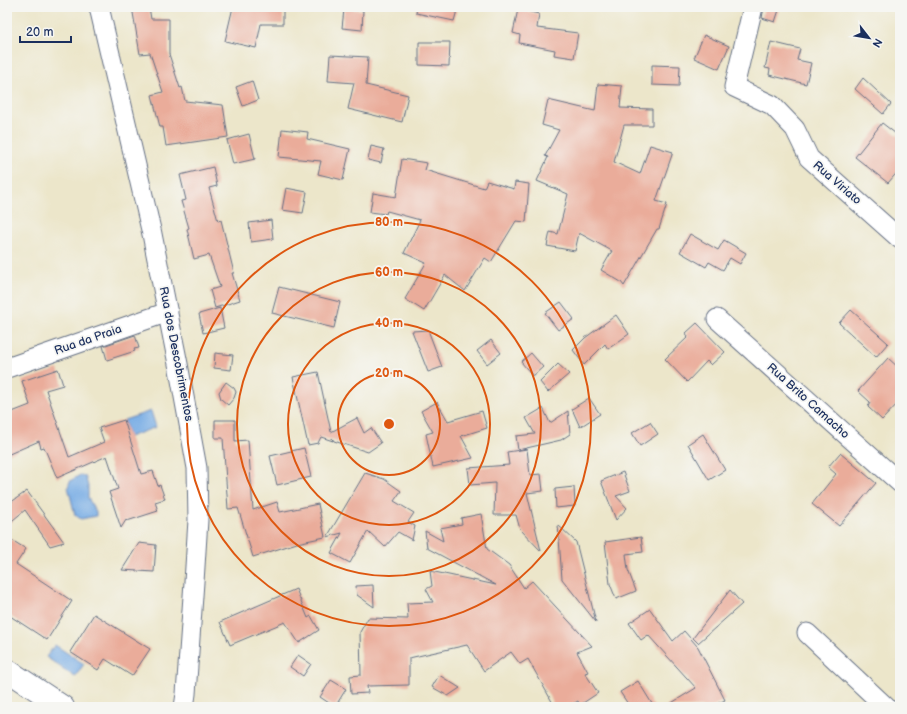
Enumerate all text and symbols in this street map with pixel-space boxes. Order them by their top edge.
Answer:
scale bar [20,18,71,44]
north arrow [849,18,889,58]
text: 20 m [26,25,53,40]
text: N [869,36,885,50]
street label: Rua Viriato [810,158,864,208]
text: 80 m [375,215,403,230]
text: 60 m [375,265,403,280]
street label: Rua dos Descobrimentos [156,285,196,423]
text: 40 m [375,316,403,331]
street label: Rua da Praia [52,321,124,359]
street label: Rua Brito Camacho [764,360,852,442]
text: 20 m [375,366,403,381]
centre of rings [382,417,396,431]

